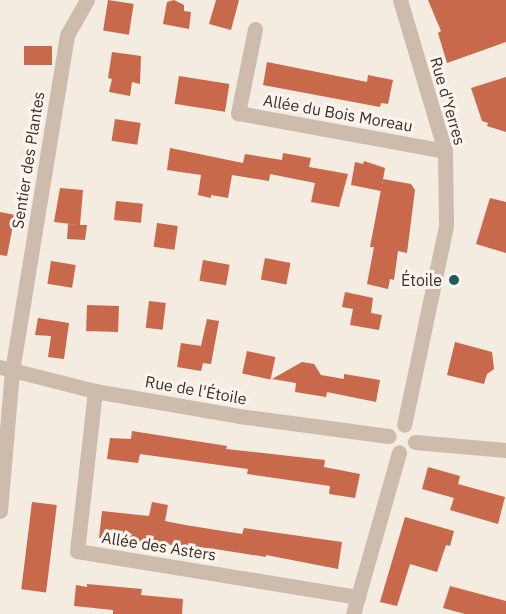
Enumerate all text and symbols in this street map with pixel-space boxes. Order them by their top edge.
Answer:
street label: Rue d'Yerres [426,55,470,147]
street label: Sentier des Plantes [8,90,48,230]
street label: Allée du Bois Moreau [262,90,414,136]
place label: Étoile [401,270,442,290]
marker: Étoile [447,273,461,287]
street label: Rue de l'Étoile [144,372,248,408]
street label: Allée des Asters [100,527,218,565]

